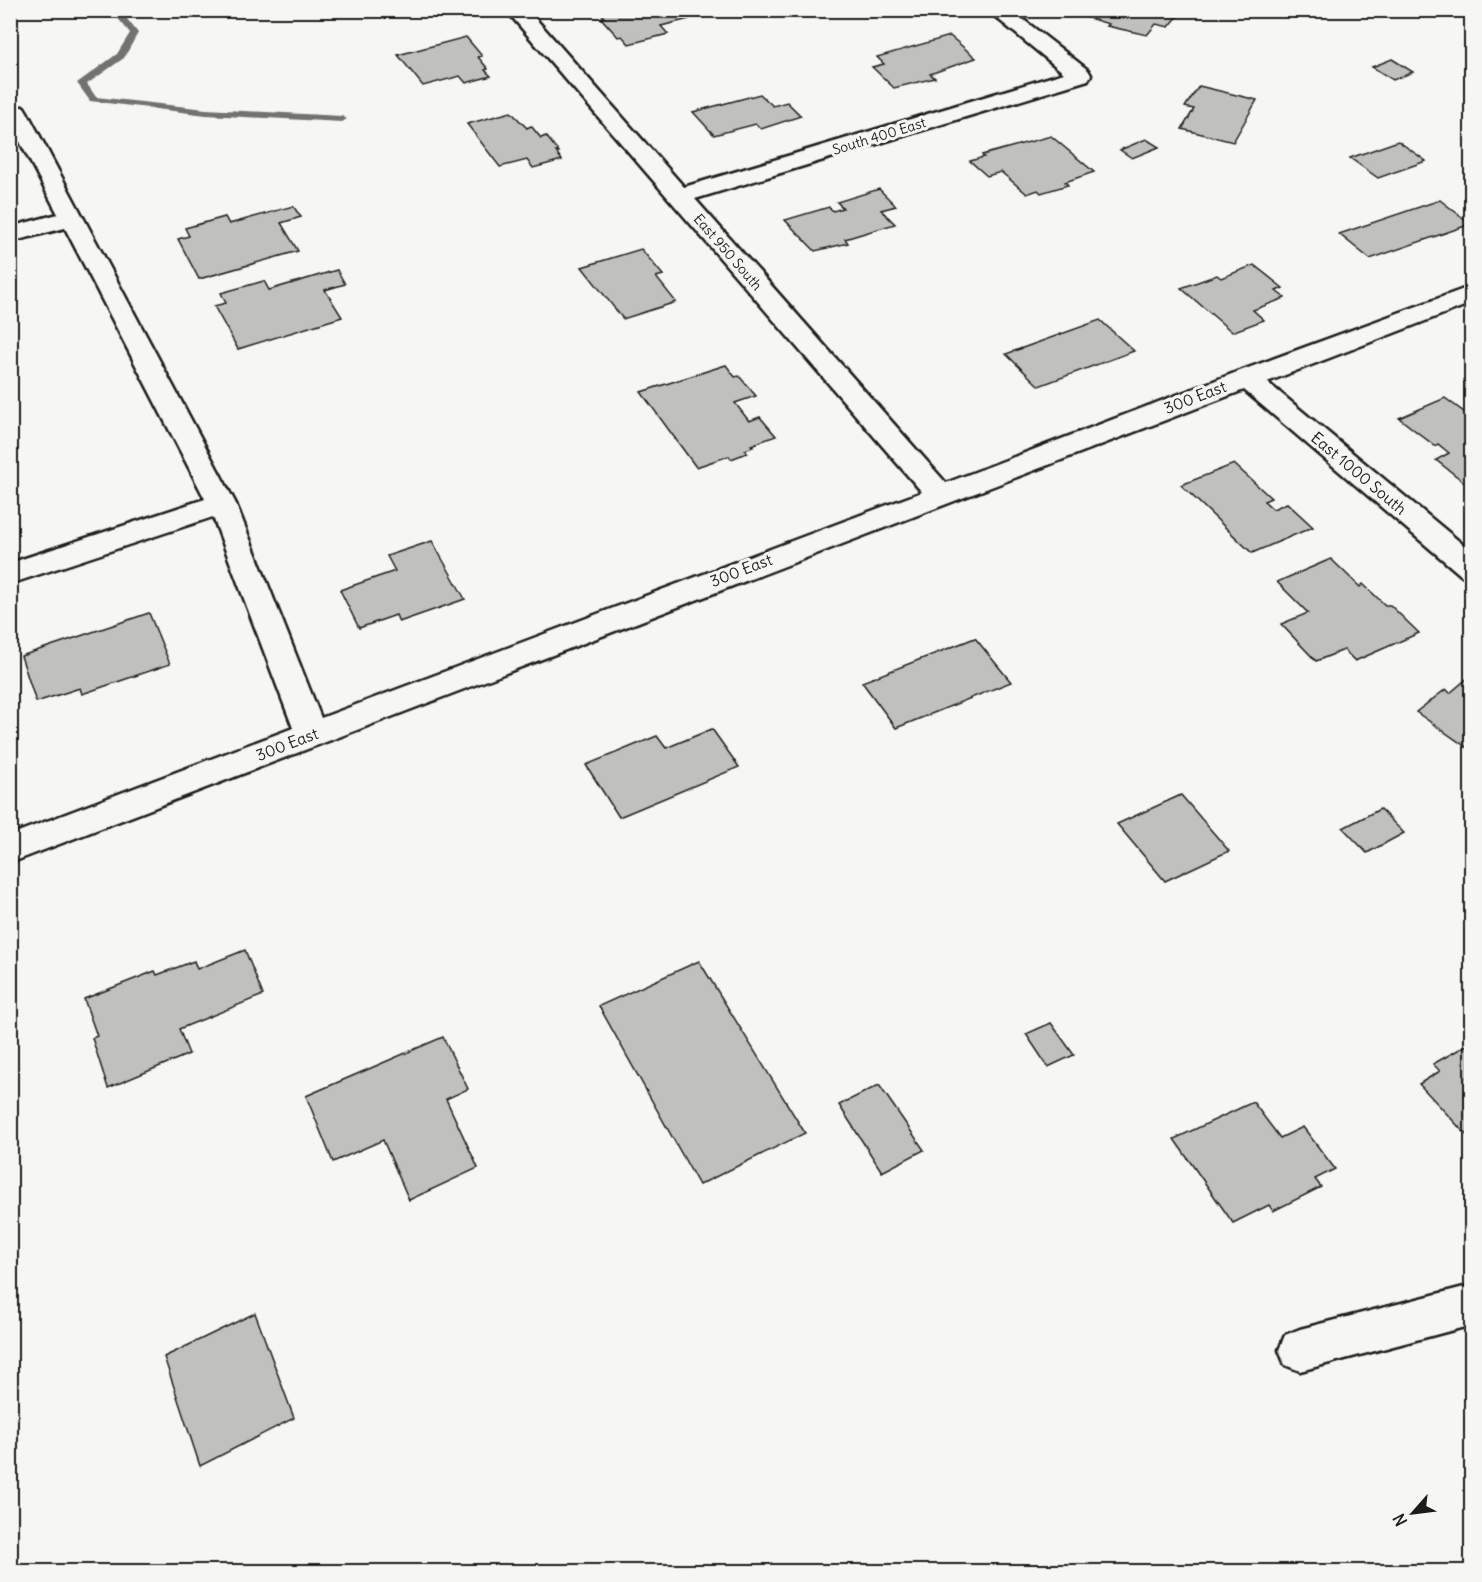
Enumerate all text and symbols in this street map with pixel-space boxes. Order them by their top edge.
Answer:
street label: South 400 East [830,113,928,159]
street label: East 950 South [690,210,766,294]
street label: 300 East [1161,376,1229,418]
street label: East 1000 South [1307,427,1411,519]
street label: 300 East [707,549,775,591]
street label: 300 East [253,723,321,765]
north arrow [1383,1483,1443,1543]
text: N [1388,1510,1411,1530]

